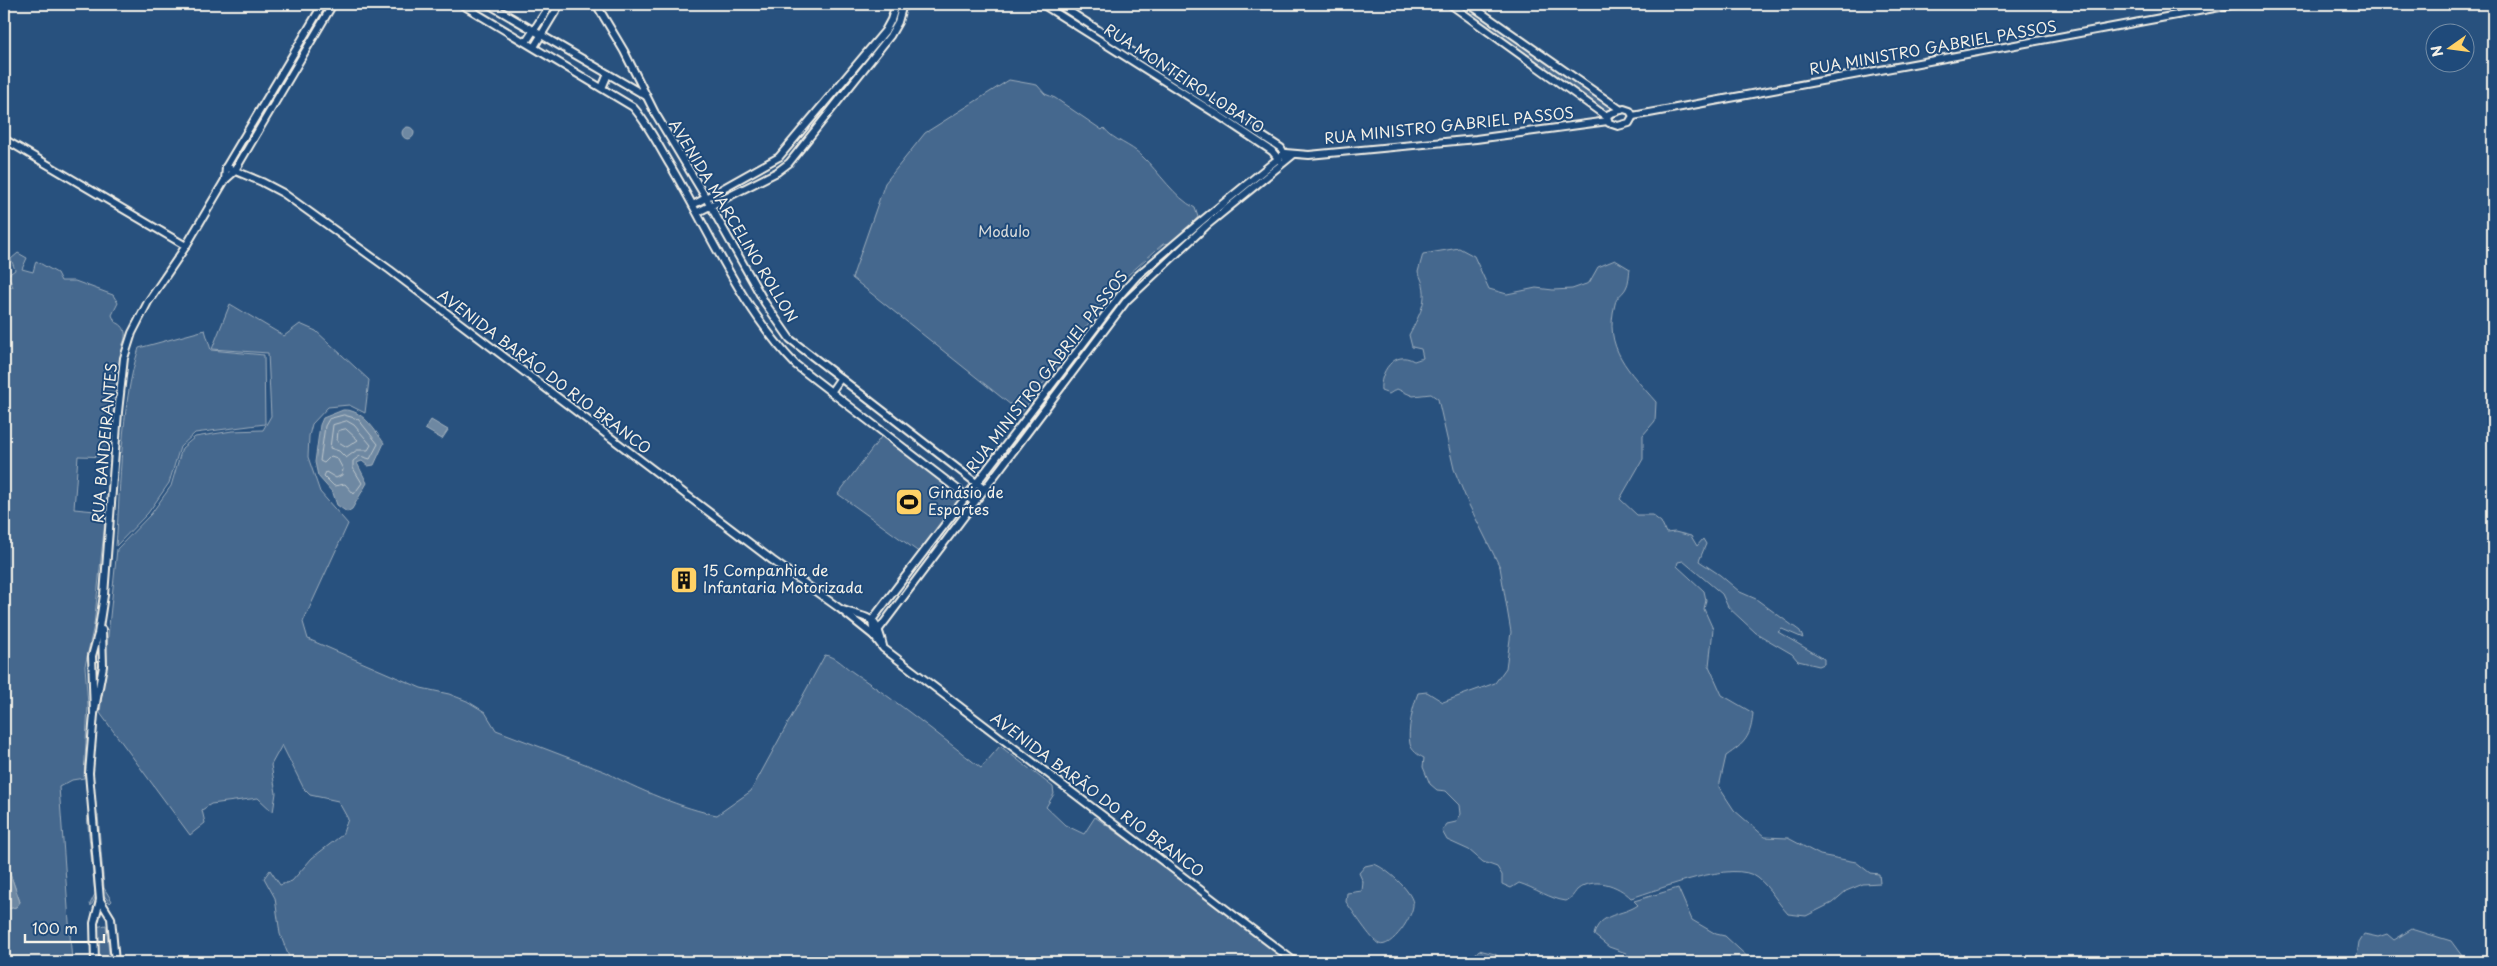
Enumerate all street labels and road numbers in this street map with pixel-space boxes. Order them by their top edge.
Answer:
street label: RUA MINISTRO GABRIEL PASSOS [1807,13,2058,80]
street label: RUA MONTEIRO LOBATO [1100,17,1270,138]
street label: RUA MINISTRO GABRIEL PASSOS [1323,100,1575,149]
street label: AVENIDA MARCELINO ROLLON [664,114,804,326]
street label: RUA MINISTRO GABRIEL PASSOS [959,265,1132,477]
street label: AVENIDA BARÃO DO RIO BRANCO [433,283,656,459]
street label: RUA BANDEIRANTES [85,362,122,524]
street label: AVENIDA BARÃO DO RIO BRANCO [986,706,1209,882]

